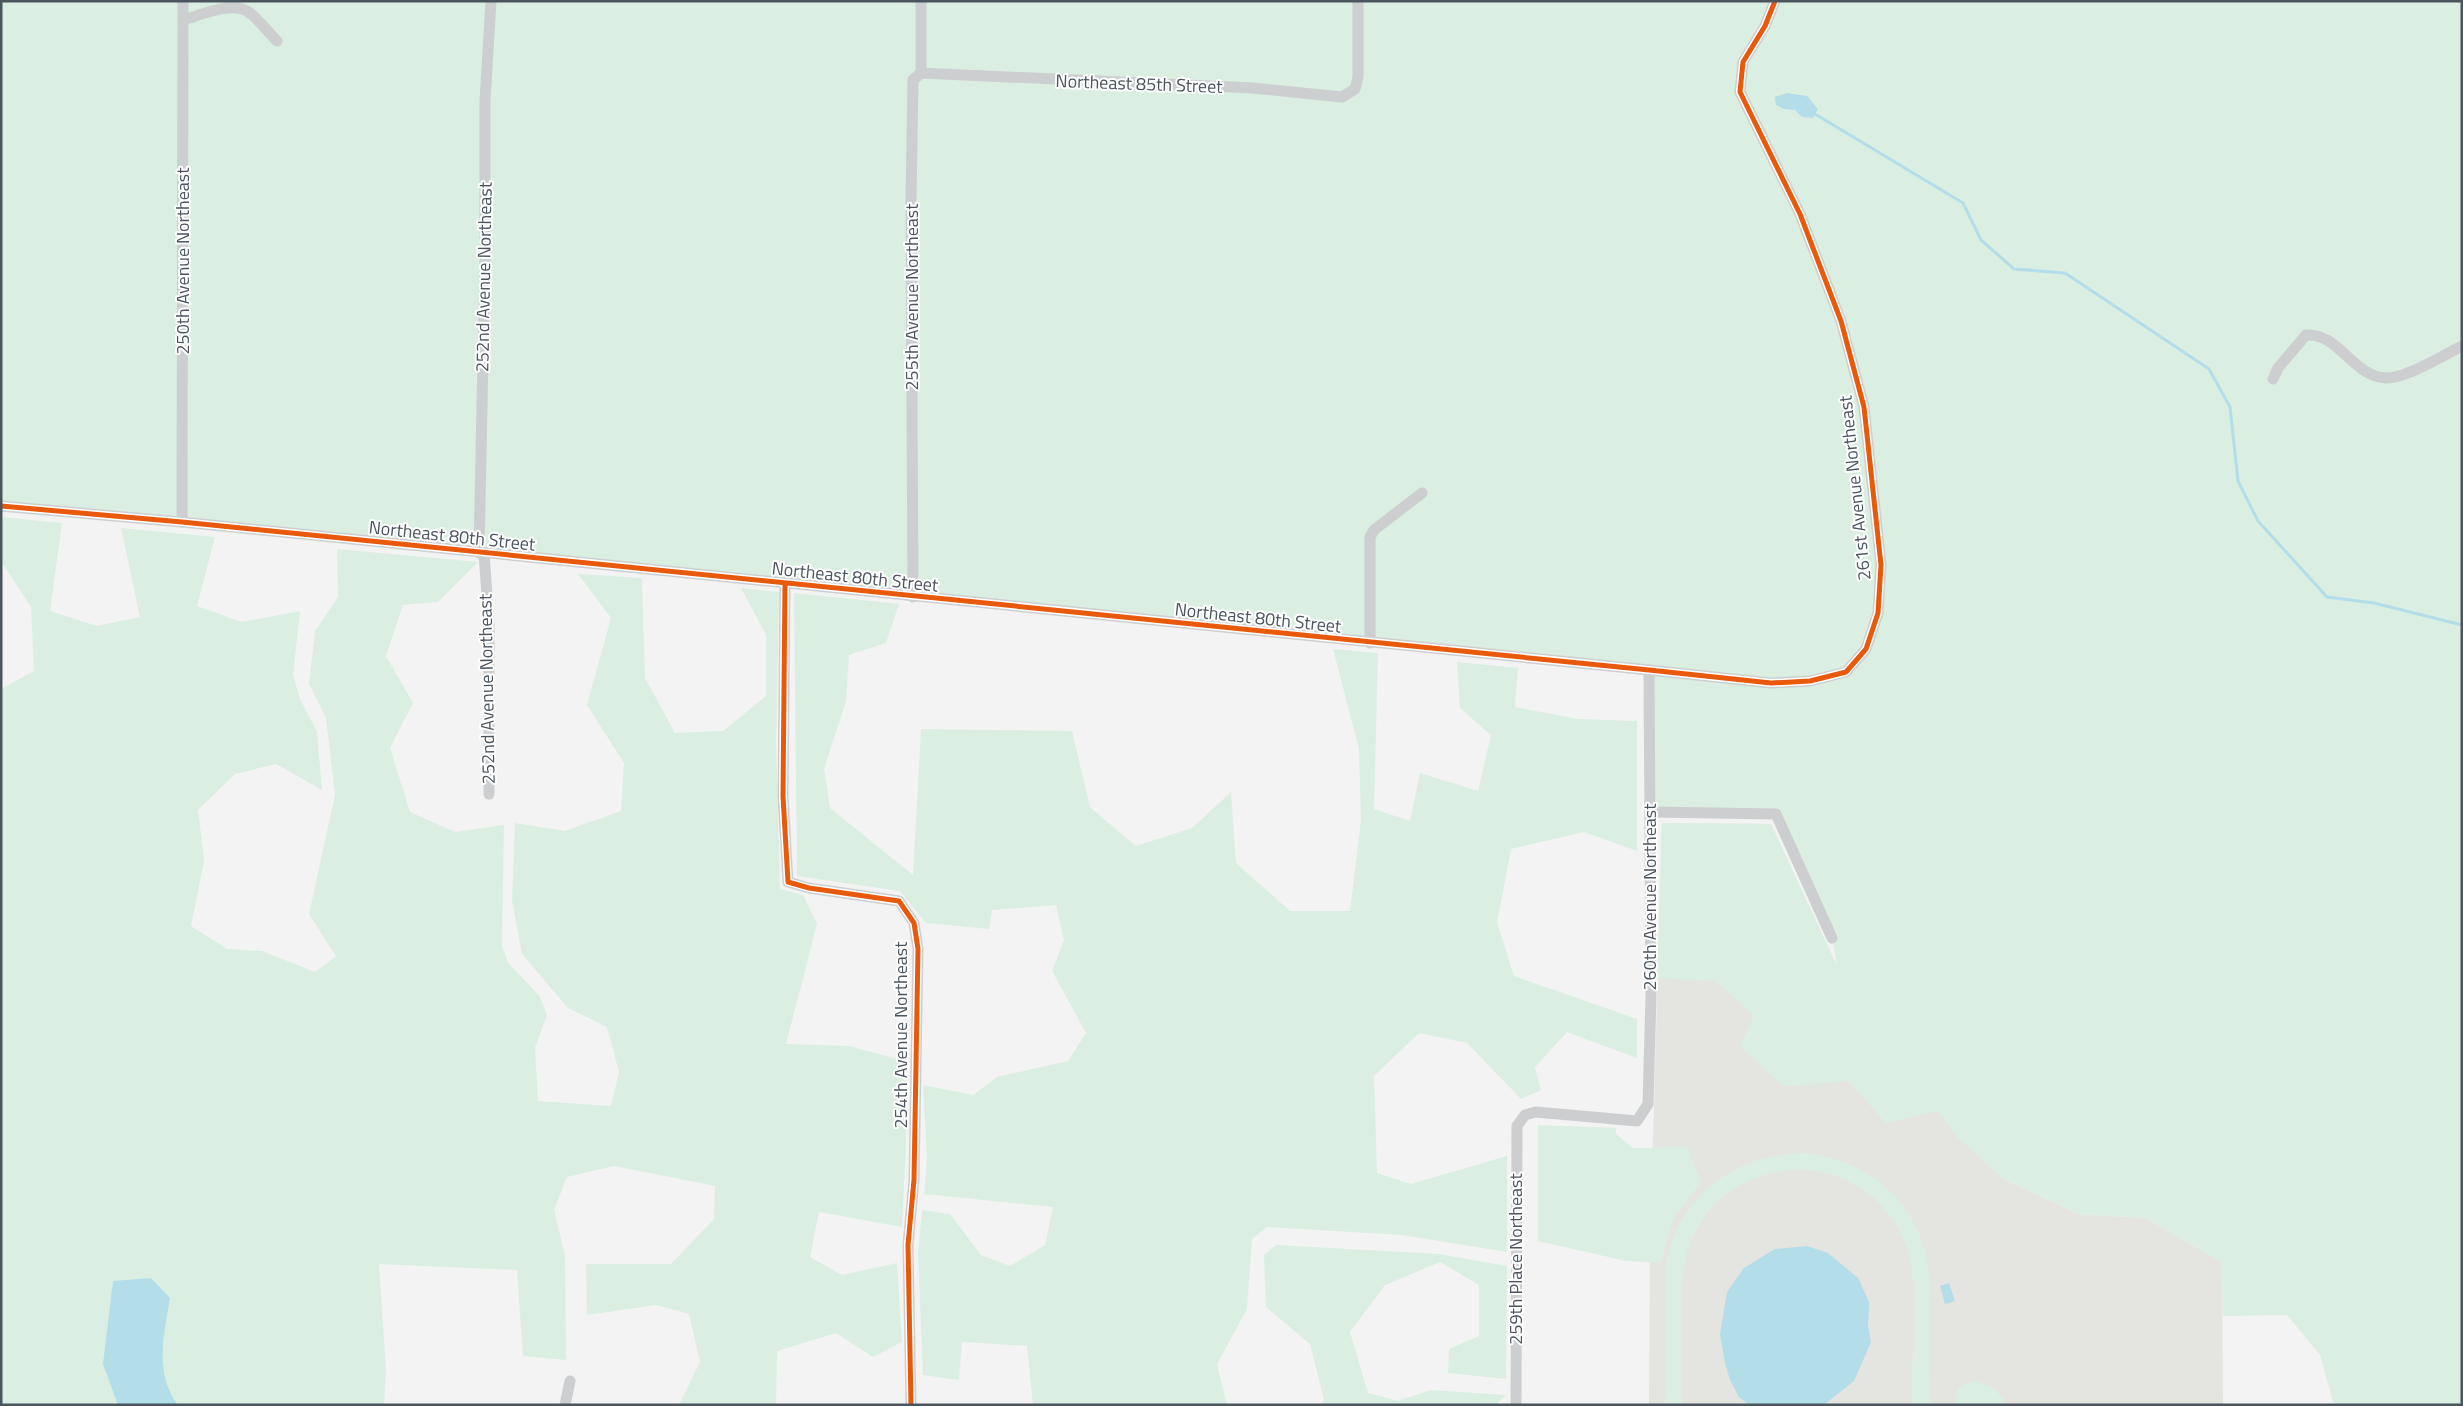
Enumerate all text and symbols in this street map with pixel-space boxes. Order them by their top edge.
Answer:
street label: Northeast 85th Street [1055,67,1224,100]
street label: 250th Avenue Northeast [169,167,196,355]
street label: 252nd Avenue Northeast [468,181,499,372]
street label: 255th Avenue Northeast [898,203,925,391]
street label: 261st Avenue Northeast [1831,394,1878,582]
street label: Northeast 80th Street [368,513,537,558]
street label: Northeast 80th Street [771,554,940,599]
street label: 252nd Avenue Northeast [471,593,502,784]
street label: Northeast 80th Street [1174,595,1343,640]
street label: 260th Avenue Northeast [1636,803,1663,991]
street label: 254th Avenue Northeast [887,941,914,1129]
street label: 259th Place Northeast [1502,1173,1529,1345]

